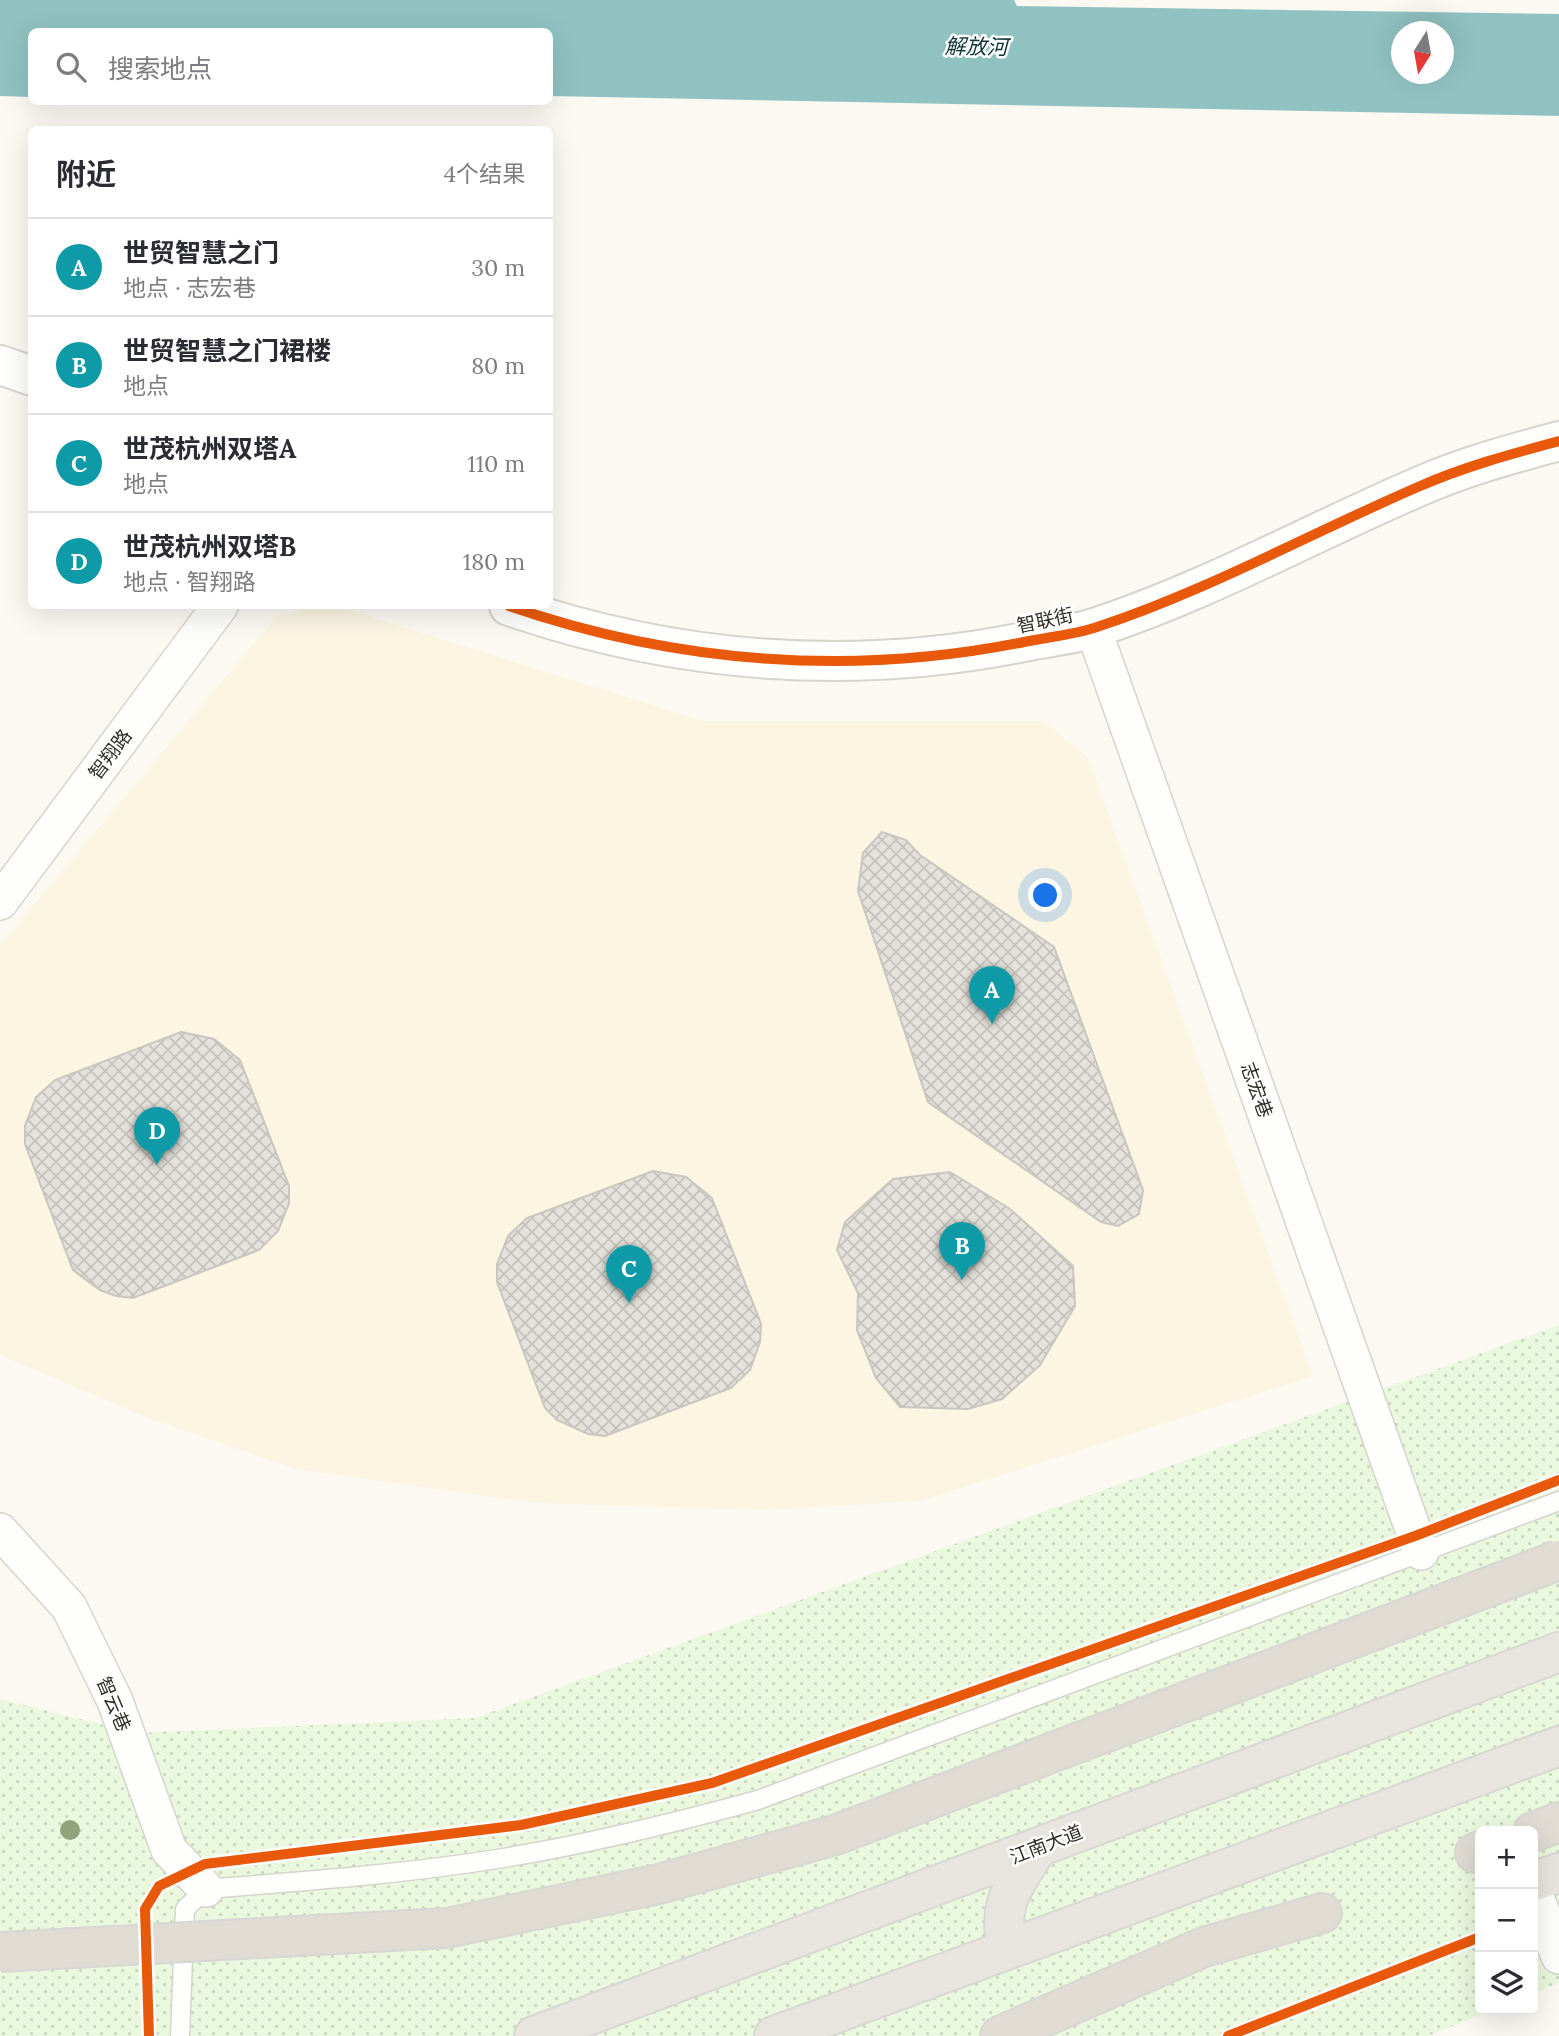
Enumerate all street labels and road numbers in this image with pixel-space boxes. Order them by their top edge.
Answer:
street label: 智联街 [1015,602,1075,638]
street label: 智翔路 [83,724,137,784]
street label: 志宏巷 [1236,1059,1278,1121]
street label: 智云巷 [92,1673,136,1735]
street label: 江南大道 [1006,1819,1086,1869]

